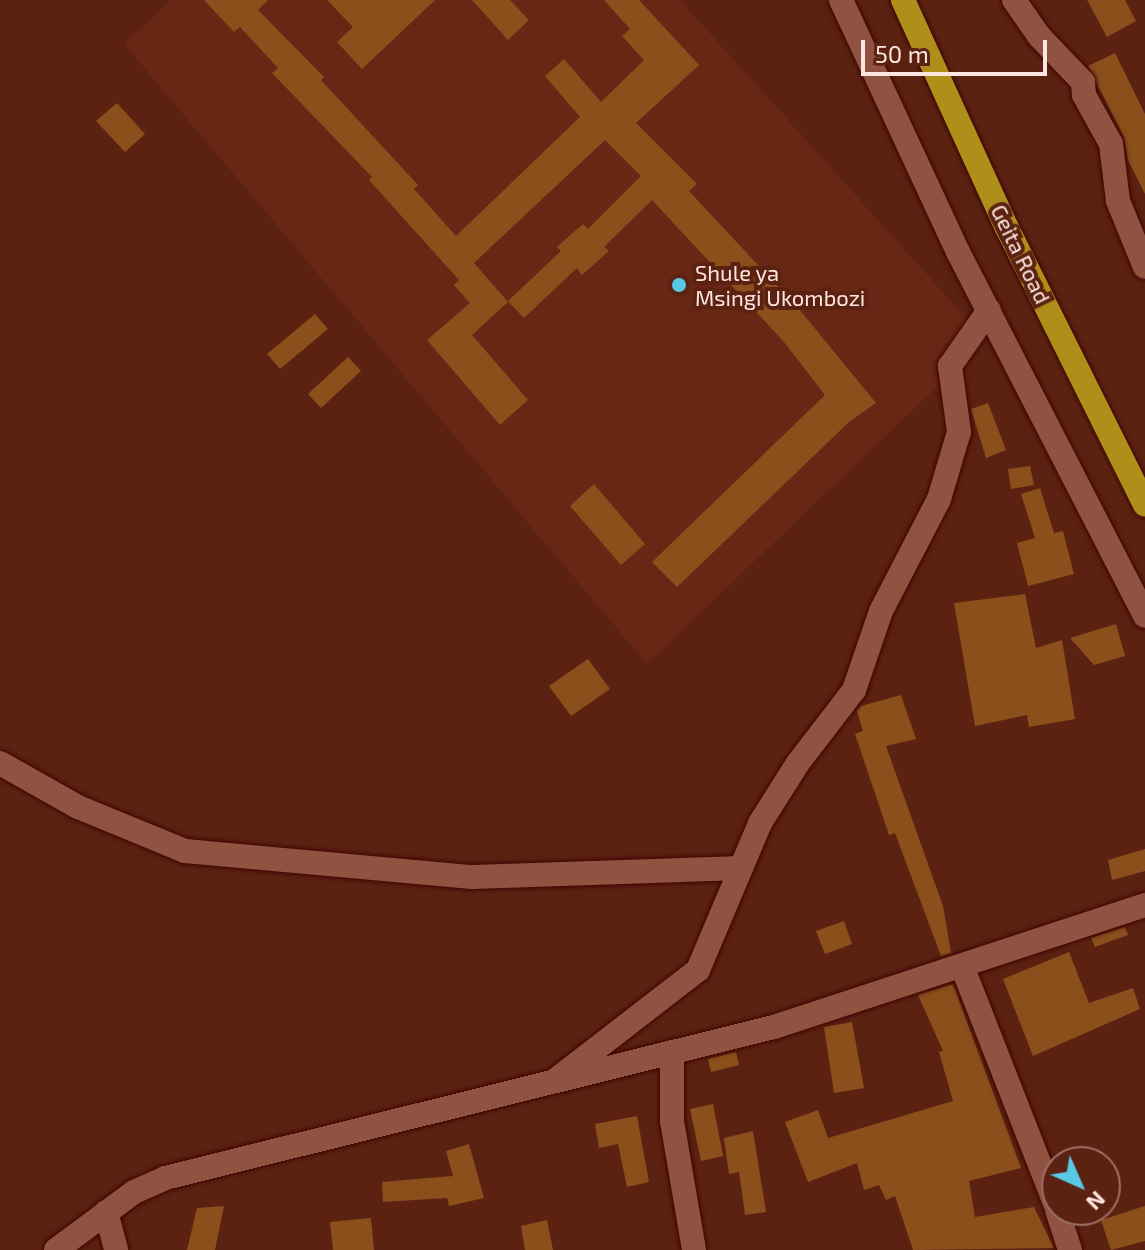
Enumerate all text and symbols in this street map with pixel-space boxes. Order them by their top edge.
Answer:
scale bar [865,24,1051,74]
text: 50 m [875,39,929,68]
street label: Geita Road [986,200,1056,308]
place label: Shule ya Msingi Ukombozi [695,259,865,310]
marker: Shule ya Msingi Ukombozi [670,276,688,294]
north arrow [1041,1146,1121,1226]
text: N [1082,1187,1111,1216]

